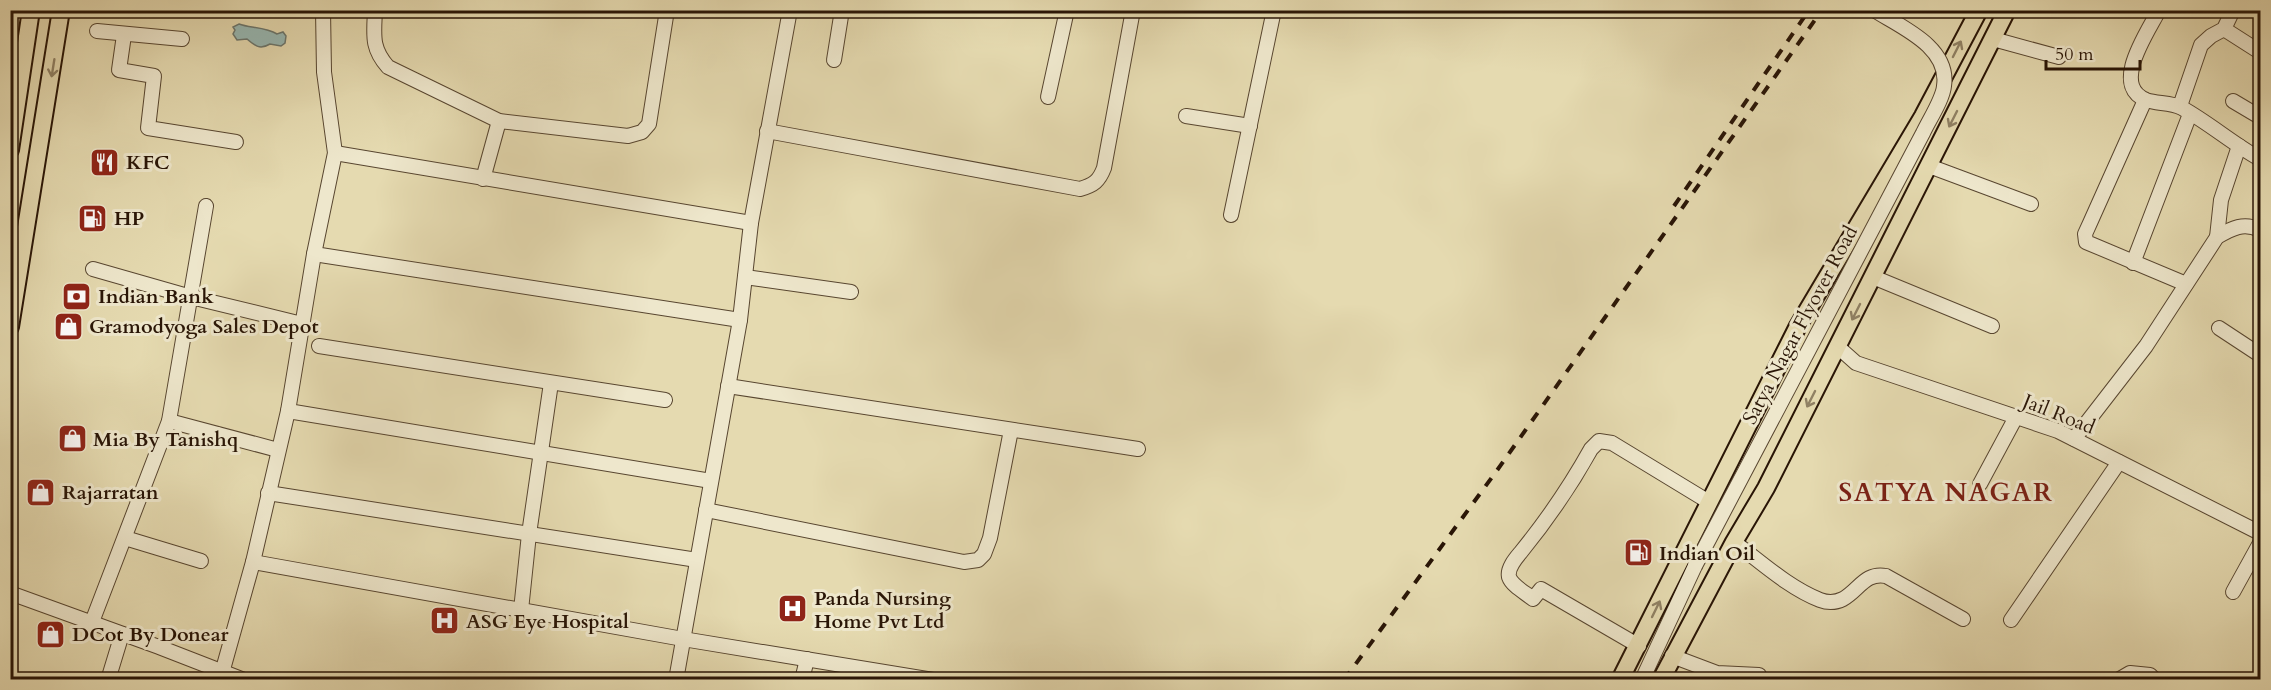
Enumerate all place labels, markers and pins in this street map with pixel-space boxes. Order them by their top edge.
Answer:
restaurant icon: KFC [89,146,121,178]
place label: KFC [126,149,170,176]
fuel station icon: HP [77,202,109,234]
place label: HP [114,205,144,232]
bank icon: Indian Bank [61,280,93,312]
place label: Indian Bank [98,283,214,310]
shop icon: Gramodyoga Sales Depot [52,310,84,342]
place label: Gramodyoga Sales Depot [89,313,319,340]
shop icon: Mia By Tanishq [56,423,88,455]
place label: Mia By Tanishq [93,426,239,453]
shop icon: Rajarratan [25,476,57,508]
place label: Rajarratan [62,479,159,506]
fuel station icon: Indian Oil [1622,537,1654,569]
place label: Indian Oil [1659,540,1755,567]
place label: Panda Nursing Home Pvt Ltd [814,585,951,635]
hospital icon: Panda Nursing Home Pvt Ltd [777,593,809,625]
hospital icon: ASG Eye Hospital [429,605,461,637]
place label: ASG Eye Hospital [466,608,629,635]
shop icon: DCot By Donear [35,618,67,650]
place label: DCot By Donear [72,621,230,648]

